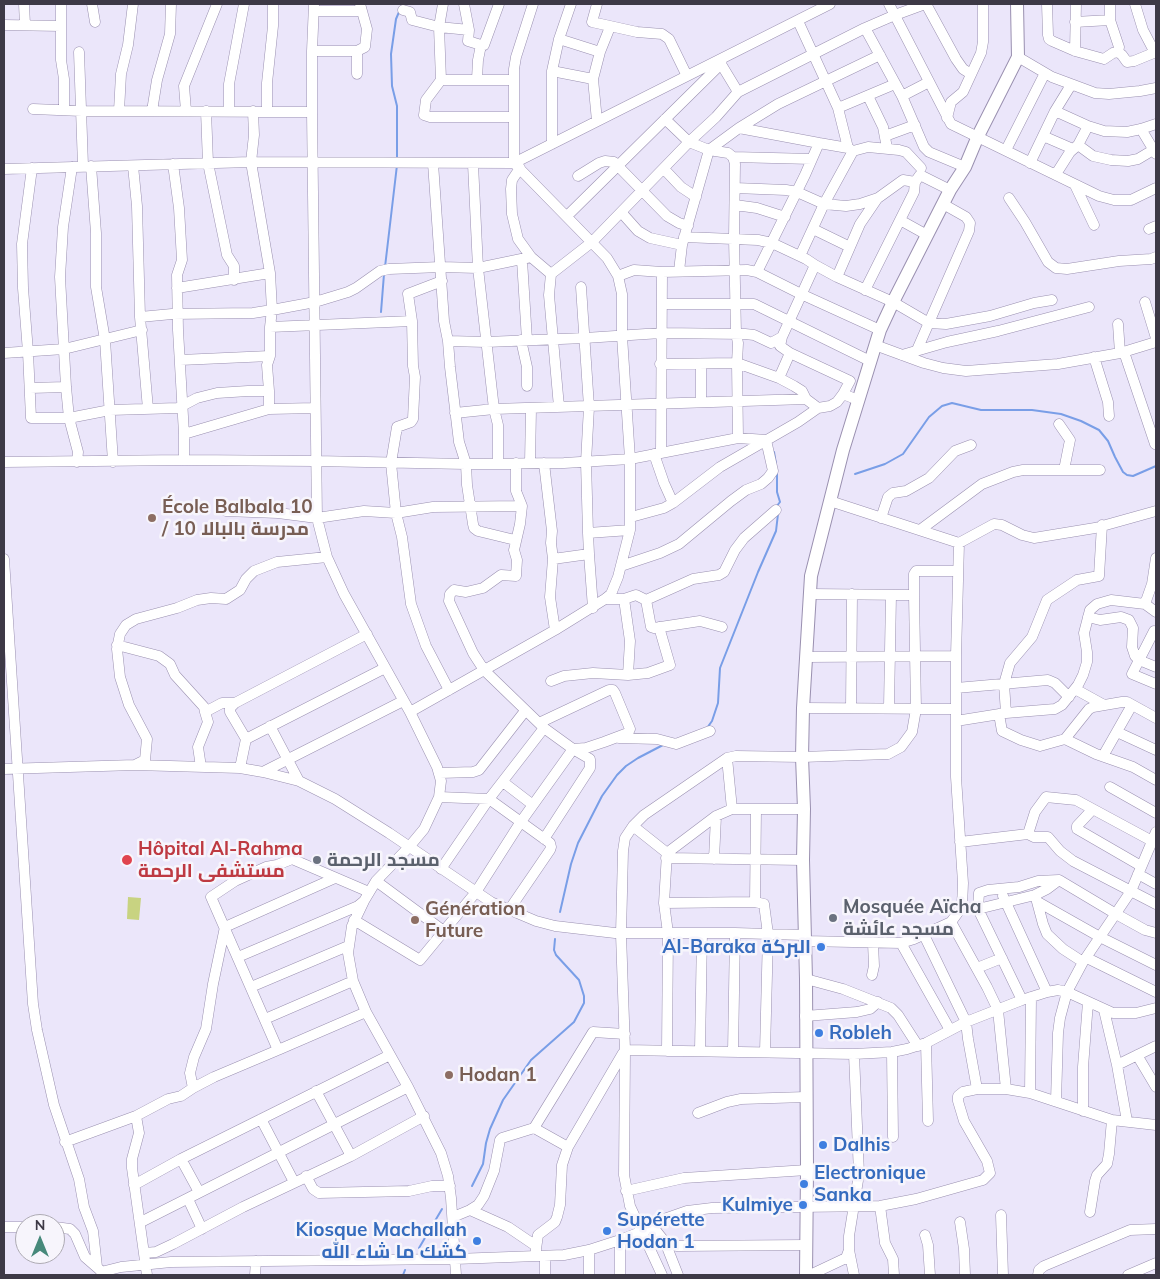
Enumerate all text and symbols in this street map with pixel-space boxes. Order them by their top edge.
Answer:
place label: École Balbala 10 / مدرسة بالبالا 10 [162,496,313,540]
marker: École Balbala 10 / مدرسة بالبالا 10 [146,512,158,524]
place label: Hôpital Al-Rahma مستشفى الرحمة [138,838,303,882]
place label: مسجد الرحمة [327,849,440,871]
marker: Hôpital Al-Rahma مستشفى الرحمة [120,853,134,867]
marker: مسجد الرحمة [311,854,323,866]
place label: Mosquée Aïcha مسجد عائشة [843,896,981,940]
place label: Génération Future [425,898,525,942]
marker: Mosquée Aïcha مسجد عائشة [827,912,839,924]
marker: Génération Future [409,914,421,926]
place label: Al-Baraka البركة [662,936,811,958]
marker: Al-Baraka البركة [815,941,827,953]
place label: Robleh [829,1022,892,1044]
marker: Robleh [813,1027,825,1039]
place label: Hodan 1 [459,1064,537,1086]
marker: Hodan 1 [443,1069,455,1081]
place label: Dalhis [833,1134,890,1156]
marker: Dalhis [817,1139,829,1151]
place label: Electronique Sanka [814,1162,926,1206]
marker: Electronique Sanka [798,1178,810,1190]
place label: Kulmiye [722,1194,793,1216]
marker: Kulmiye [797,1199,809,1211]
place label: Supérette Hodan 1 [617,1209,705,1253]
north arrow [15,1214,65,1264]
text: N [35,1216,45,1234]
place label: Kiosque Machallah كشك ما شاء الله [296,1219,467,1263]
marker: Supérette Hodan 1 [601,1225,613,1237]
marker: Kiosque Machallah كشك ما شاء الله [471,1235,483,1247]

